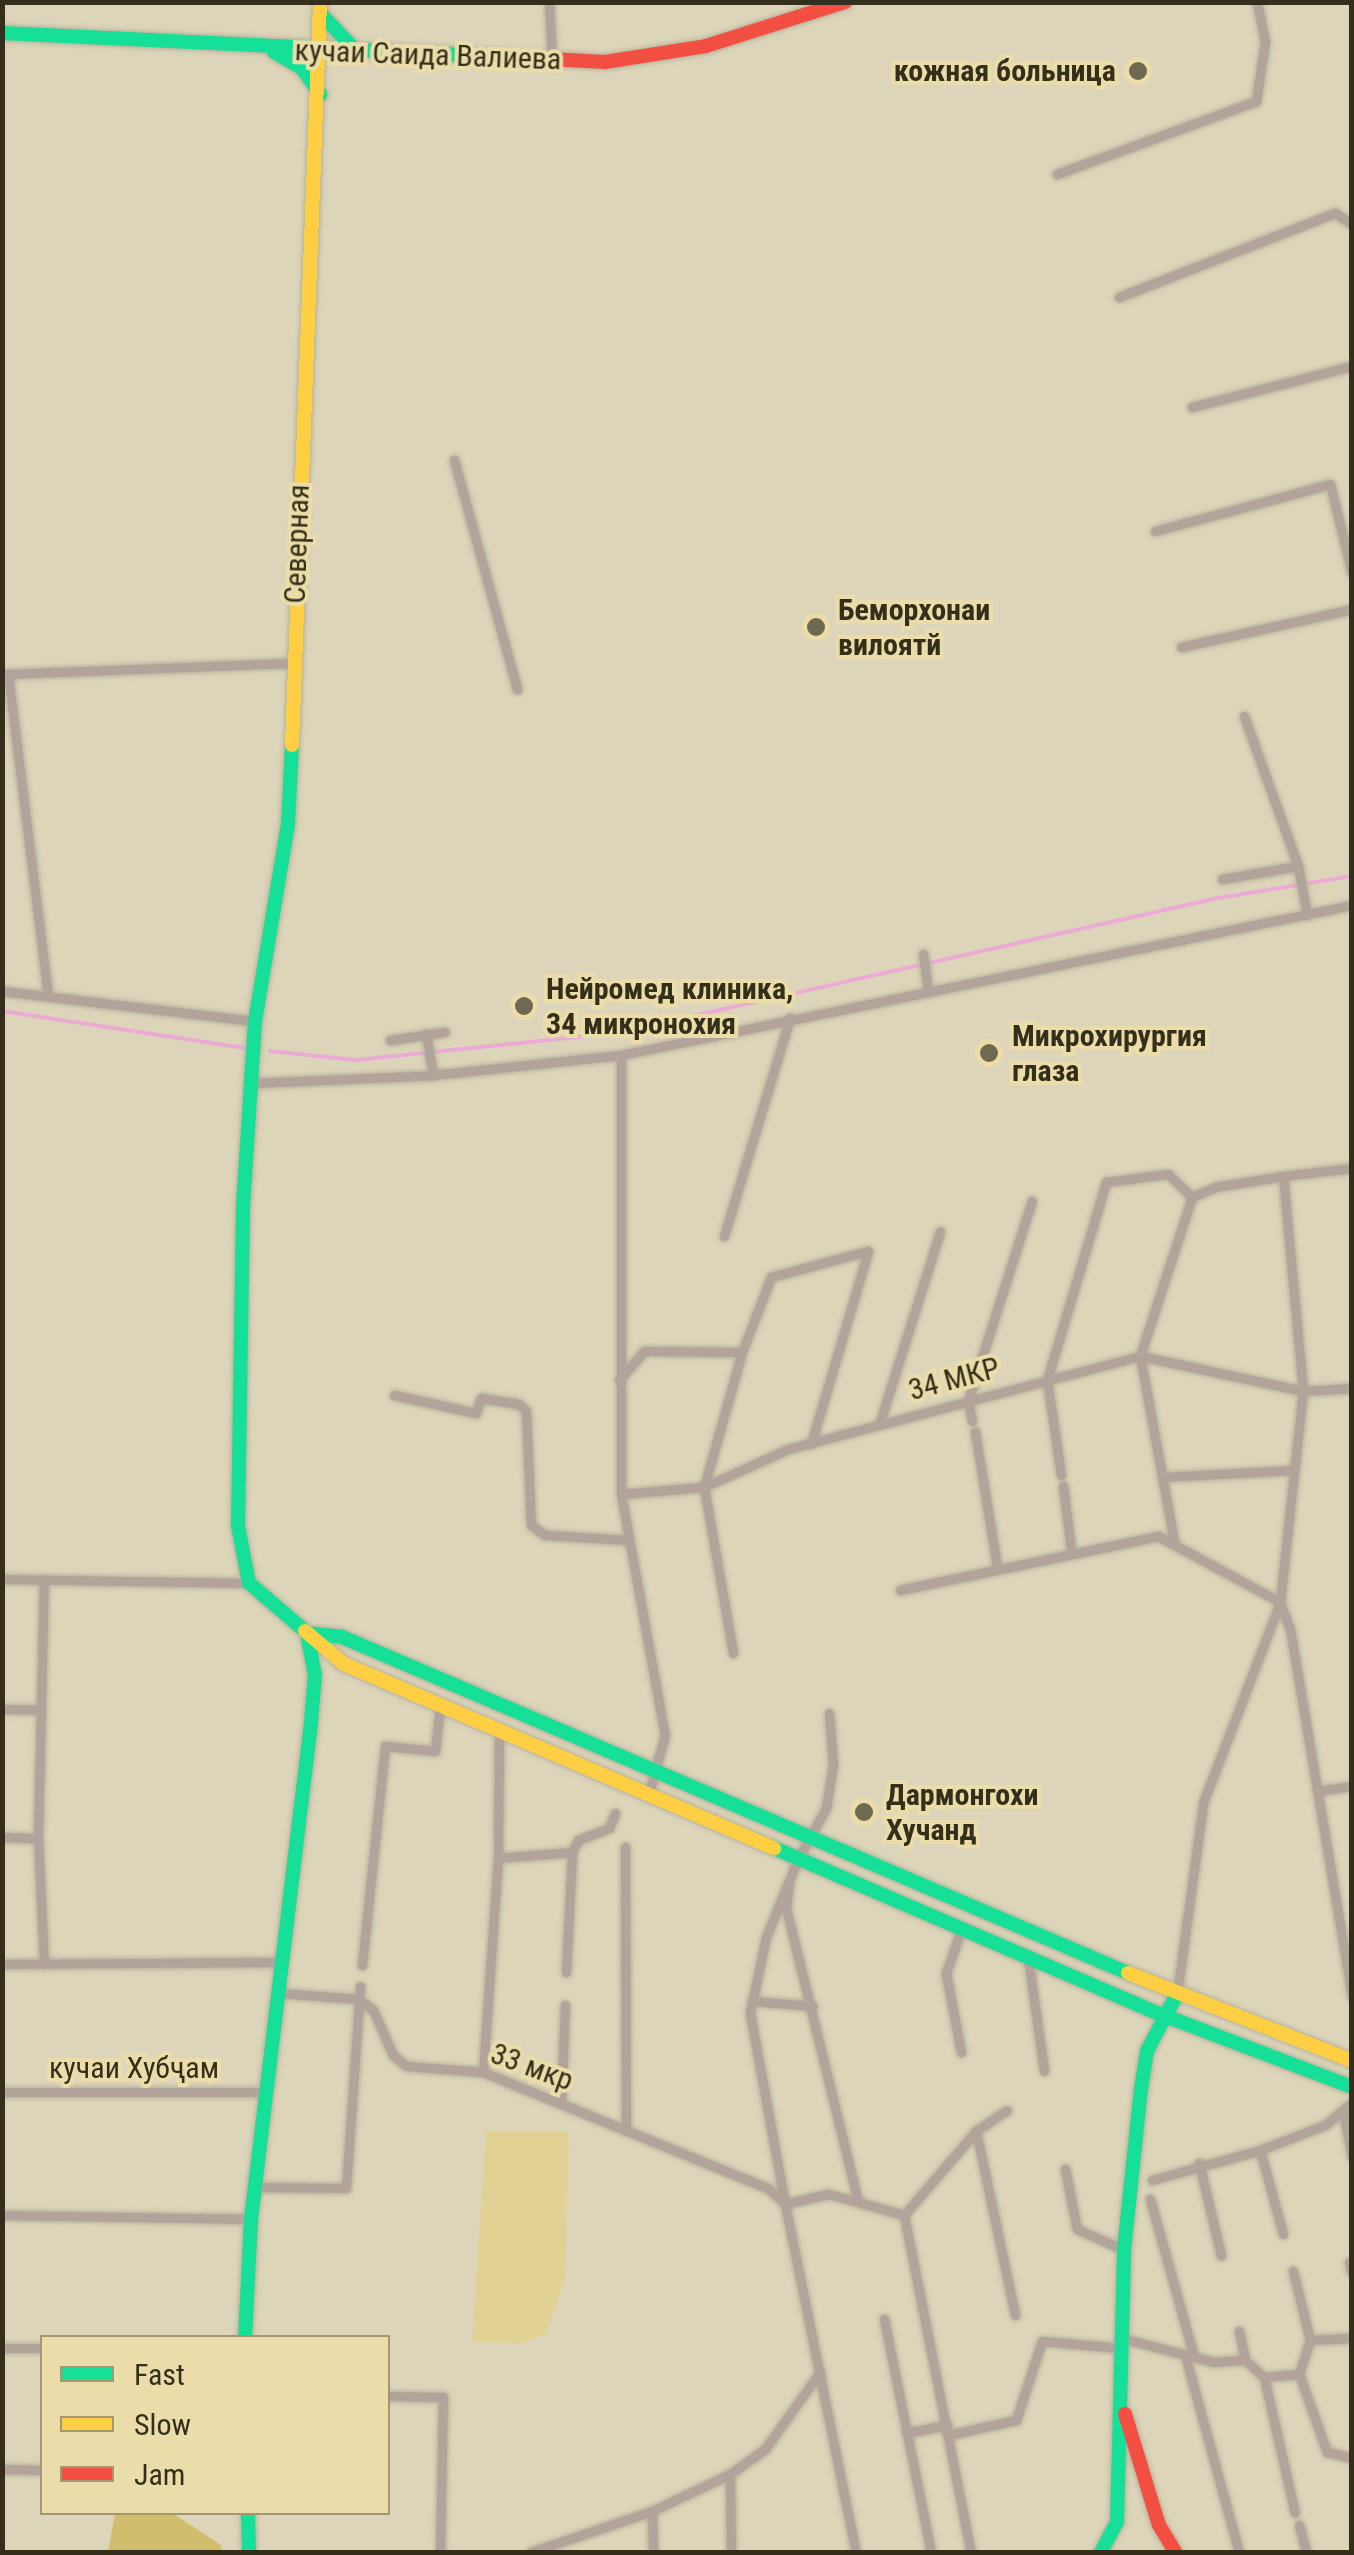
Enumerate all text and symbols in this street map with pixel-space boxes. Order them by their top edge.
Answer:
street label: кучаи Саида Валиева [294,32,562,78]
place label: кожная больница [894,53,1116,89]
marker: кожная больница [1125,58,1151,84]
street label: Северная [277,484,317,604]
place label: Беморхонаи вилоятй [838,592,990,662]
marker: Беморхонаи вилоятй [803,614,829,640]
place label: Нейромед клиника, 34 микронохия [546,971,793,1042]
marker: Нейромед клиника, 34 микронохия [511,993,537,1019]
place label: Микрохирургия глаза [1012,1018,1207,1088]
marker: Микрохирургия глаза [976,1040,1002,1066]
street label: 34 МКР [905,1350,1003,1408]
place label: Дармонгохи Хучанд [886,1777,1038,1848]
marker: Дармонгохи Хучанд [851,1799,877,1825]
street label: 33 мкр [486,2036,578,2098]
street label: кучаи Хубҷам [49,2050,219,2086]
legend [40,2335,390,2515]
text: Fast [134,2357,185,2392]
text: Slow [134,2407,191,2442]
text: Jam [134,2457,185,2492]

